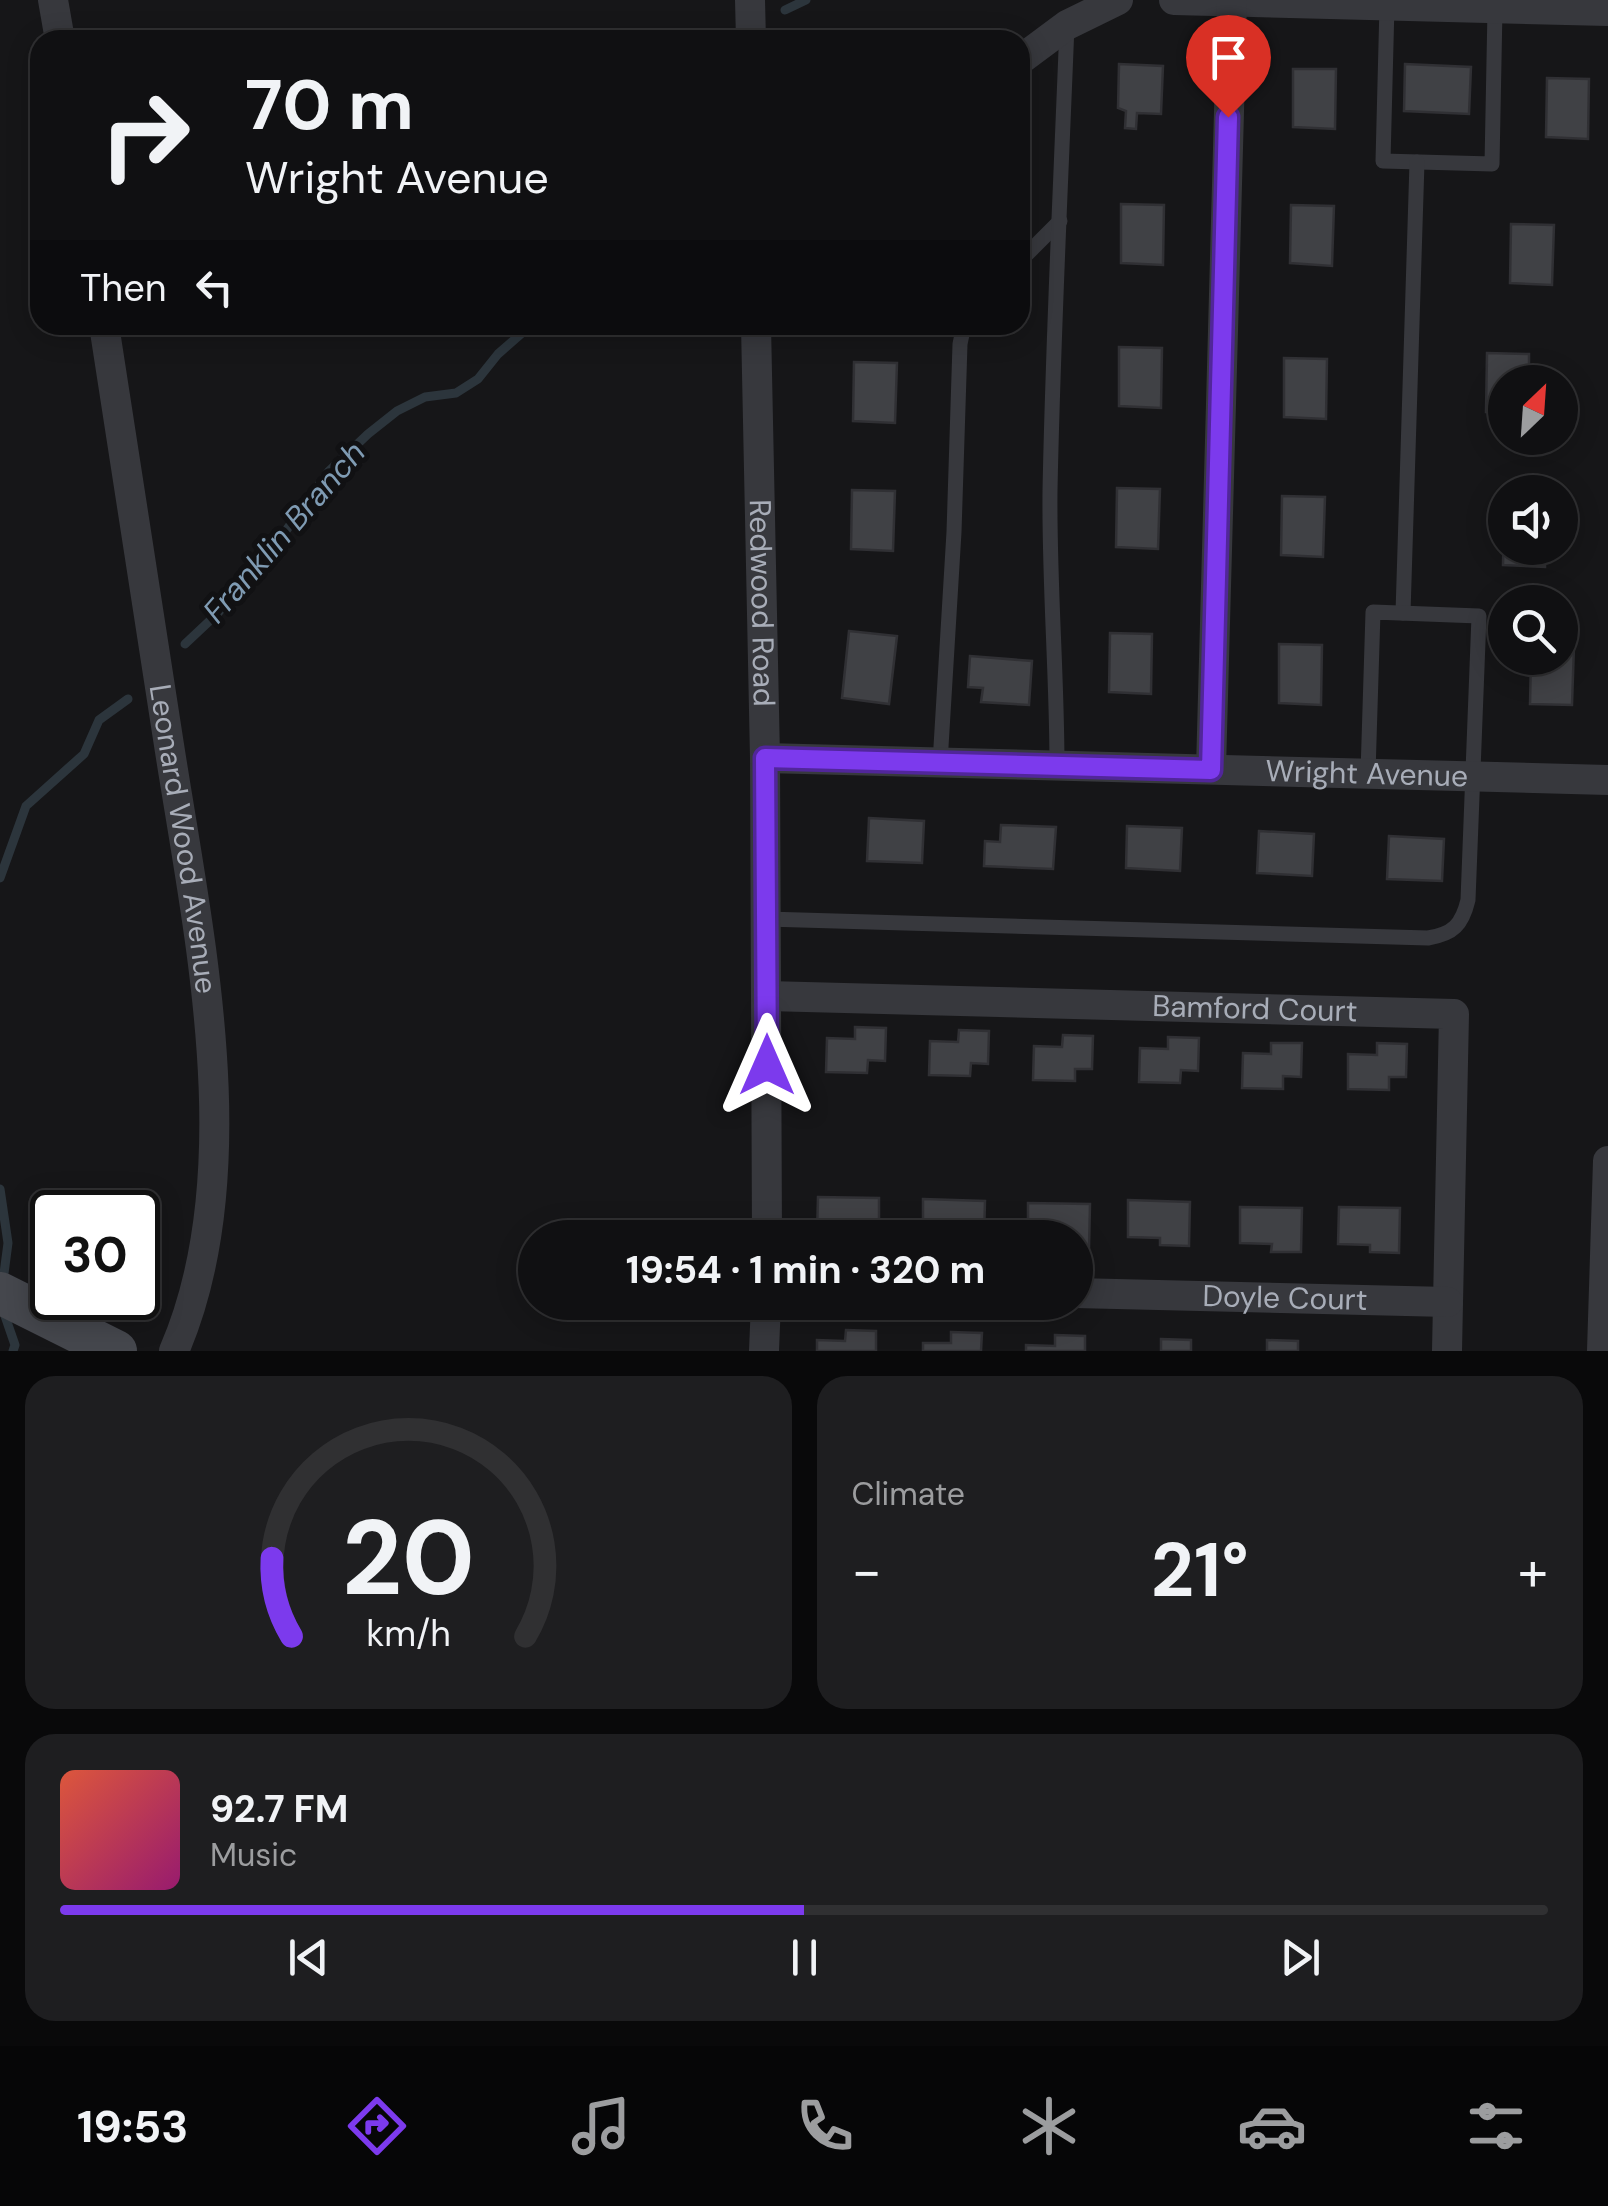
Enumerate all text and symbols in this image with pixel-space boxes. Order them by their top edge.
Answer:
pin [1186,15,1271,118]
icon: arrive [1201,30,1256,85]
text: 70 m [245,60,414,151]
icon: right [80,70,210,200]
text: Wright Avenue [245,148,549,207]
icon: left [187,260,242,315]
text: Then [80,263,167,313]
north arrow [1488,365,1578,455]
map controls [1488,365,1578,675]
water label: Franklin Branch [194,432,374,632]
button: sound [1488,475,1578,565]
street label: Redwood Road [741,499,784,707]
button: search [1488,585,1578,675]
street label: Leonard Wood Avenue [141,681,226,996]
street label: Wright Avenue [1265,751,1469,795]
street label: Bamford Court [1152,986,1358,1030]
position arrow [715,1013,819,1117]
speed limit sign: 30 [30,1190,160,1320]
text: 19:54 · 1 min · 320 m [626,1245,985,1295]
street label: Doyle Court [1202,1276,1368,1319]
text: Climate [852,1473,965,1515]
text: 20 [342,1491,475,1626]
text: 21° [1151,1522,1249,1619]
text: − [852,1535,882,1607]
text: + [1518,1535,1548,1607]
text: km/h [366,1611,450,1657]
text: 92.7 FM [210,1784,348,1834]
text: Music [210,1834,297,1876]
icon: previous [281,1930,336,1985]
icon: pause [777,1930,832,1985]
icon: next [1273,1930,1328,1985]
icon: directions [342,2091,412,2161]
icon: music [566,2091,636,2161]
icon: phone [790,2091,860,2161]
icon: climate [1014,2091,1084,2161]
icon: car [1237,2091,1307,2161]
icon: filters [1461,2091,1531,2161]
text: 19:53 [77,2097,188,2156]

